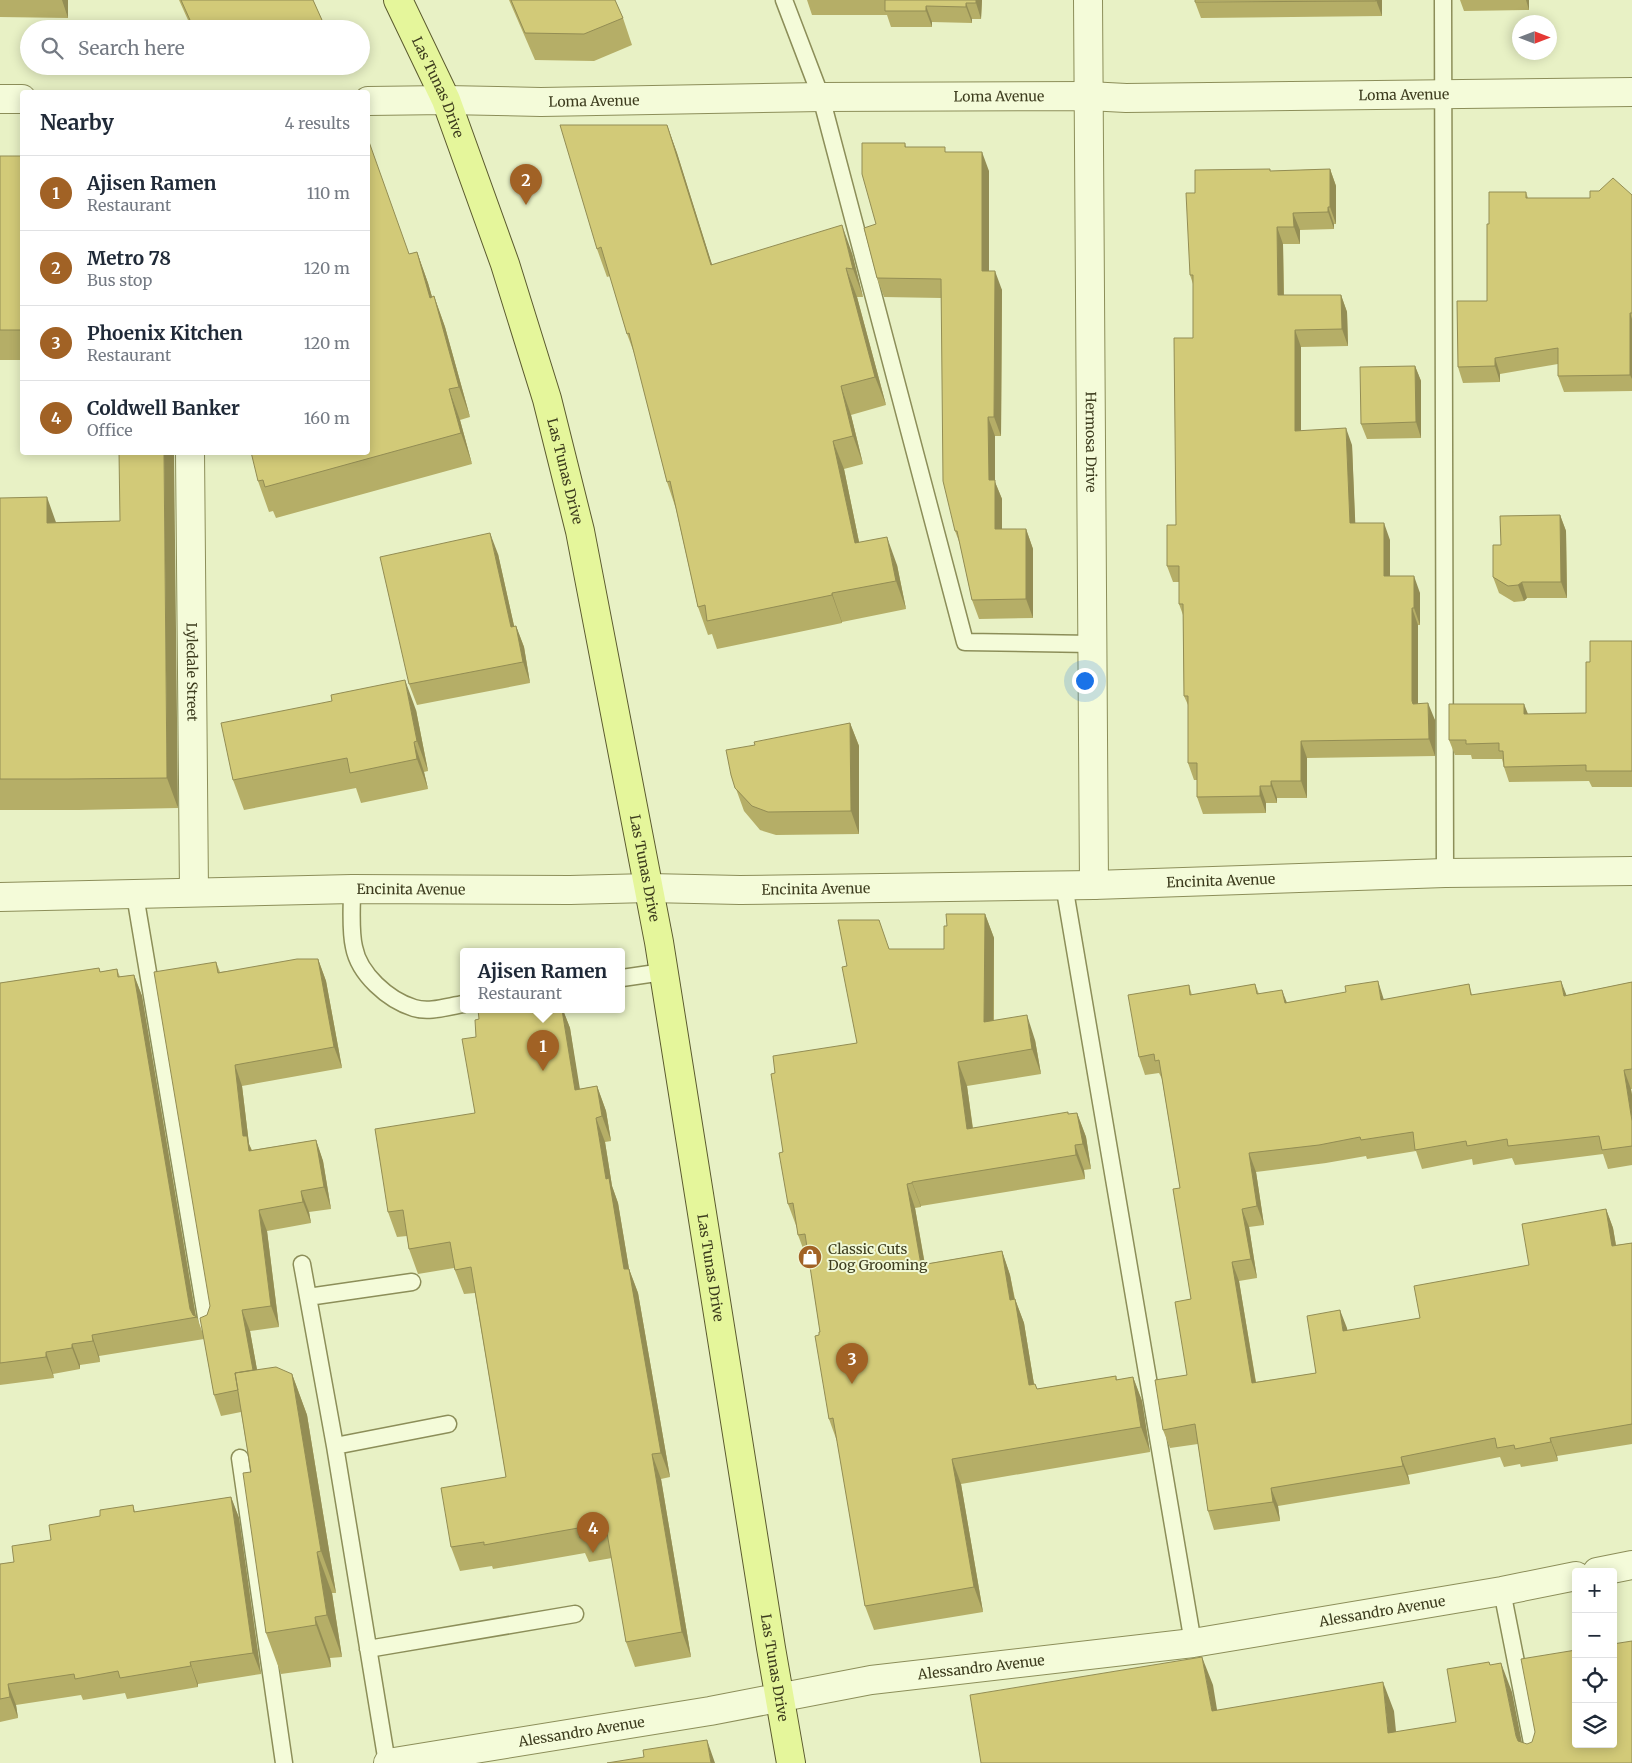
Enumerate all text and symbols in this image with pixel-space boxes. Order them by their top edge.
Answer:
north arrow [1512,15,1557,60]
search box [20,20,370,75]
icon: search [38,34,66,62]
street label: Las Tunas Drive [408,34,468,140]
text: Search here [78,36,185,60]
street label: Loma Avenue [1358,85,1449,104]
street label: Loma Avenue [953,87,1044,106]
street label: Loma Avenue [548,91,640,111]
text: Nearby [40,109,114,136]
text: 4 results [284,113,350,133]
pin: 2 [510,164,542,205]
text: Ajisen Ramen [87,171,216,195]
text: 1 [52,183,60,203]
text: 110 m [307,183,350,203]
text: Restaurant [87,195,171,215]
text: Metro 78 [87,246,171,270]
text: 2 [51,258,61,278]
text: 120 m [304,258,350,278]
text: Bus stop [87,270,152,290]
text: Phoenix Kitchen [87,321,243,345]
text: 3 [51,333,61,353]
text: 120 m [304,333,350,353]
text: Restaurant [87,345,171,365]
street label: Hermosa Drive [1082,391,1100,493]
text: Coldwell Banker [87,396,240,420]
text: 4 [51,408,61,428]
text: 160 m [304,408,350,428]
street label: Las Tunas Drive [543,416,587,526]
text: Office [87,420,133,440]
street label: Lyledale Street [183,622,201,722]
your location [1072,668,1098,694]
street label: Las Tunas Drive [626,813,664,923]
street label: Encinita Avenue [1166,870,1276,892]
street label: Encinita Avenue [761,879,870,899]
street label: Encinita Avenue [356,880,465,899]
popup [460,948,625,1013]
text: Ajisen Ramen [478,959,607,983]
text: Restaurant [478,983,562,1003]
pin: 1 [527,1030,559,1071]
street label: Las Tunas Drive [693,1213,728,1323]
place label: Classic Cuts Dog Grooming [828,1240,928,1274]
shop icon: Classic Cuts Dog Grooming [797,1244,823,1270]
pin: 3 [836,1343,868,1384]
pin: 4 [577,1512,609,1553]
map controls [1572,1568,1617,1748]
button: + [1572,1568,1617,1613]
street label: Alessandro Avenue [1317,1592,1447,1631]
street label: Las Tunas Drive [757,1613,793,1723]
button: − [1572,1613,1617,1658]
street label: Alessandro Avenue [916,1651,1046,1684]
button: locate [1572,1658,1617,1703]
button: layers [1572,1703,1617,1748]
street label: Alessandro Avenue [516,1713,646,1751]

